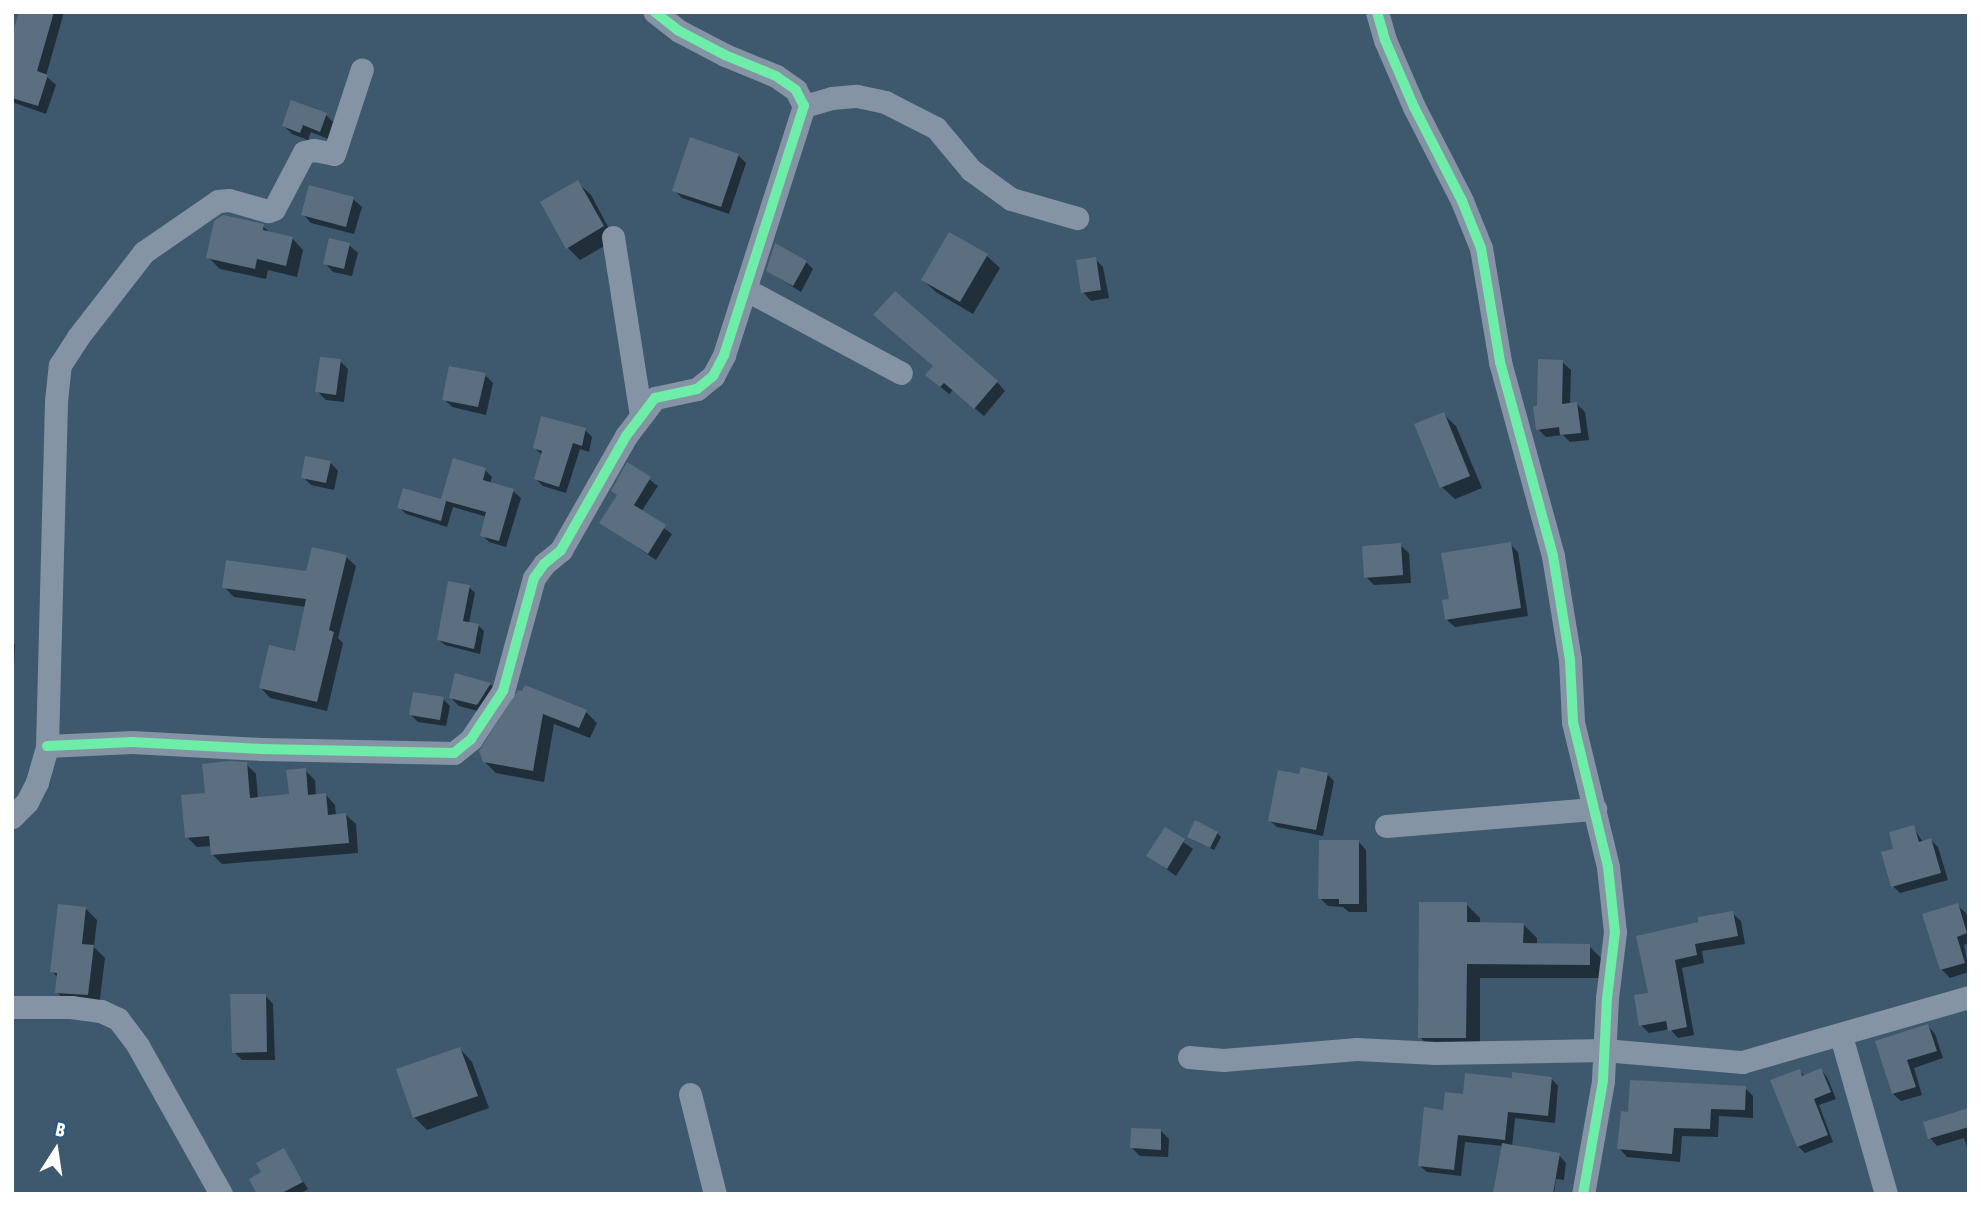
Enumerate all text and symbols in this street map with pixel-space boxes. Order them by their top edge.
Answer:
north arrow [21,1115,91,1185]
text: B [54,1118,67,1141]

